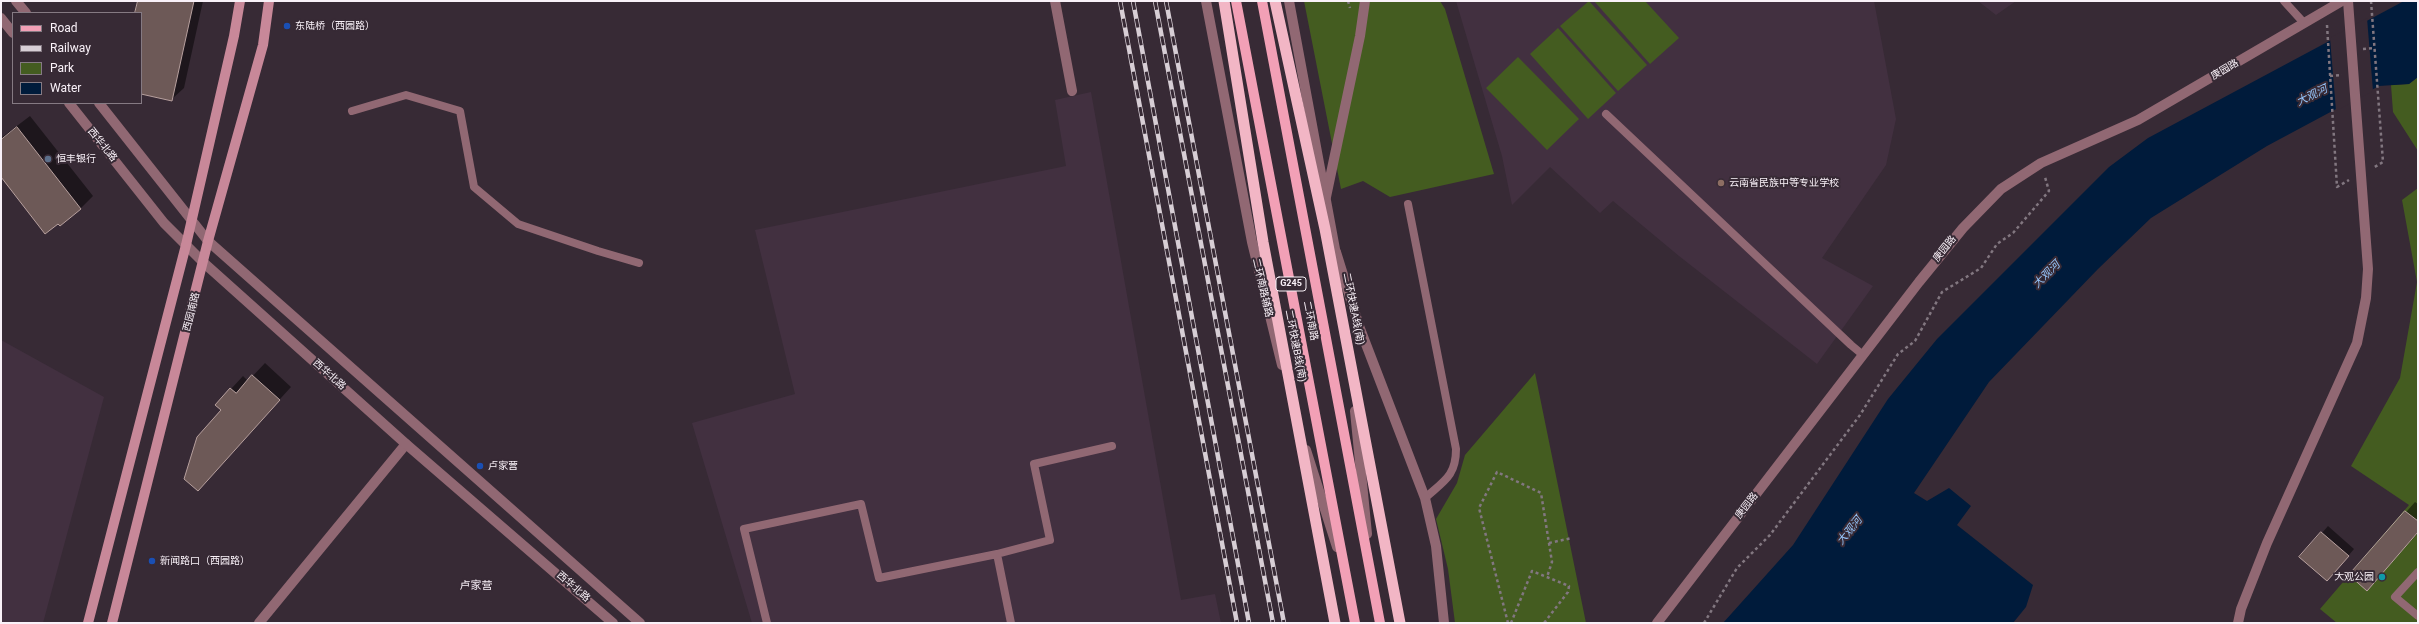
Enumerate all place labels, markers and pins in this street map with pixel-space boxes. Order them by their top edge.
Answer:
place label: 东陆桥（西园路） [295,20,375,32]
marker: 东陆桥（西园路） [282,21,292,31]
place label: 恒丰银行 [56,153,96,165]
marker: 恒丰银行 [43,154,53,164]
place label: 云南省民族中等专业学校 [1729,177,1839,189]
marker: 云南省民族中等专业学校 [1716,178,1726,188]
place label: 卢家营 [488,460,518,472]
marker: 卢家营 [475,461,485,471]
place label: 新闻路口（西园路） [160,555,250,567]
marker: 新闻路口（西园路） [147,556,157,566]
place label: 大观公园 [2334,571,2374,583]
marker: 大观公园 [2377,572,2387,582]

